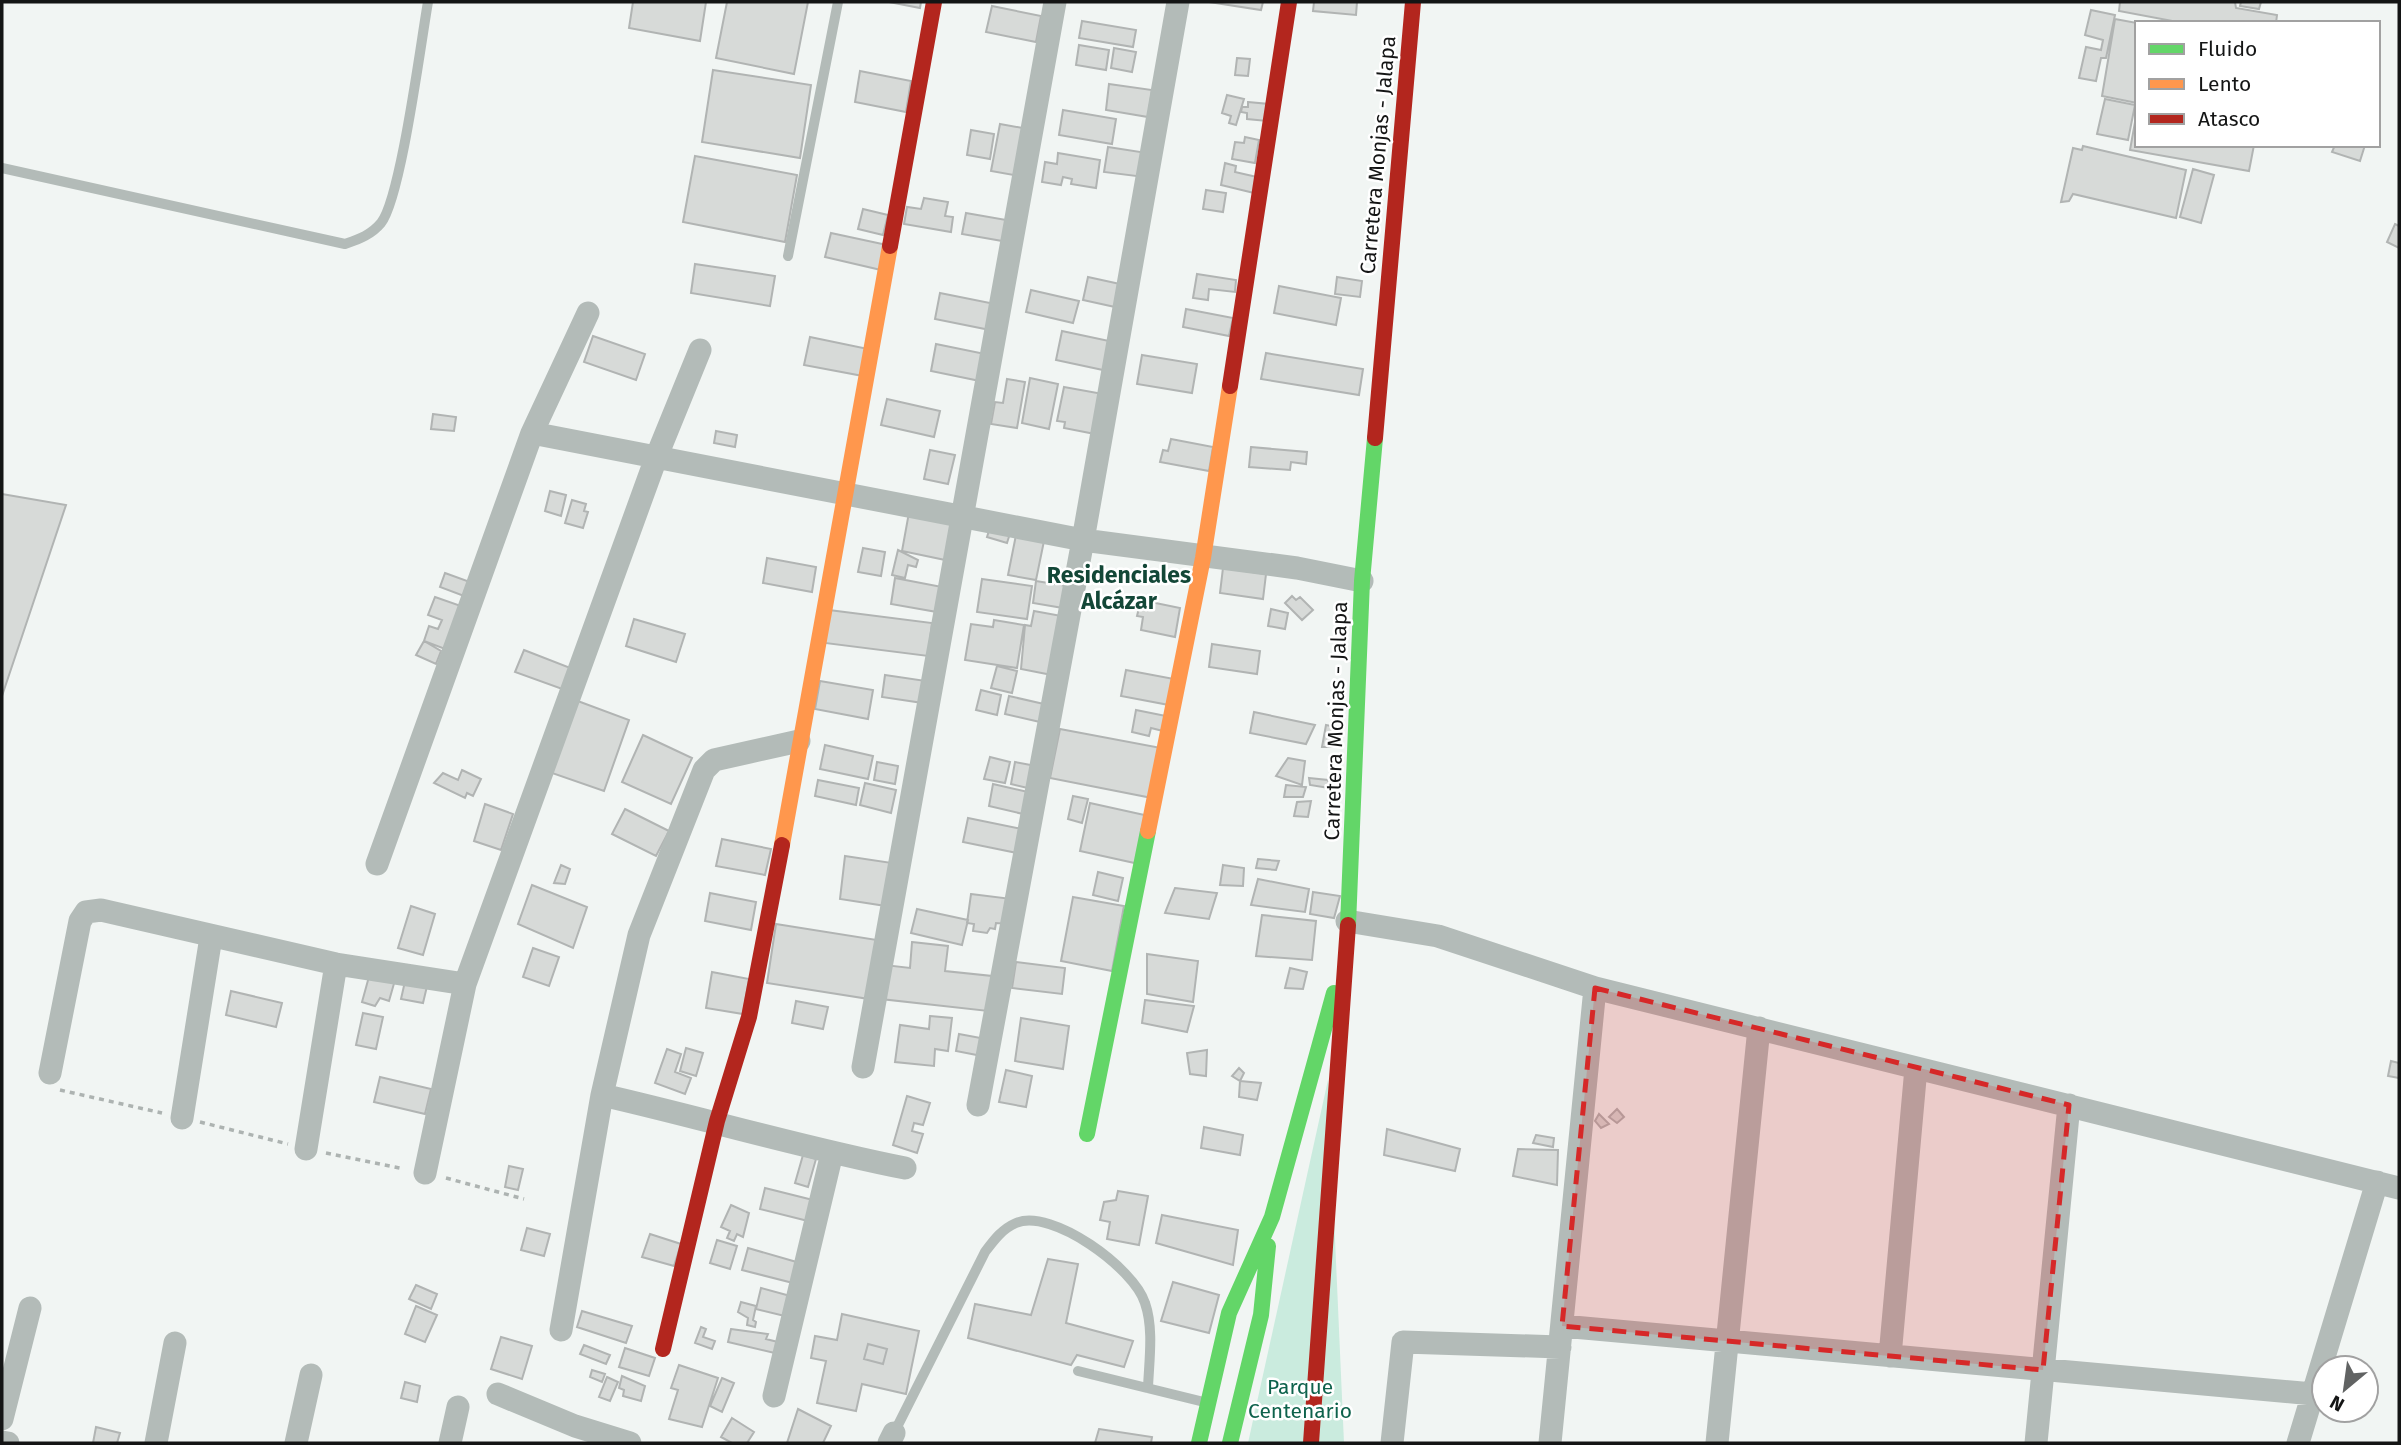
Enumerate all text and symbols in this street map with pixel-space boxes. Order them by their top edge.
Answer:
legend [2135,21,2380,147]
street label: Carretera Monjas - Jalapa [1355,35,1401,275]
text: Fluido [2198,36,2257,62]
text: Lento [2198,71,2251,97]
text: Atasco [2198,106,2260,132]
district label: Residenciales Alcázar [1047,561,1191,615]
street label: Carretera Monjas - Jalapa [1319,601,1353,841]
north arrow [2310,1354,2380,1424]
park label: Parque Centenario [1248,1374,1352,1424]
text: N [2326,1390,2348,1417]

